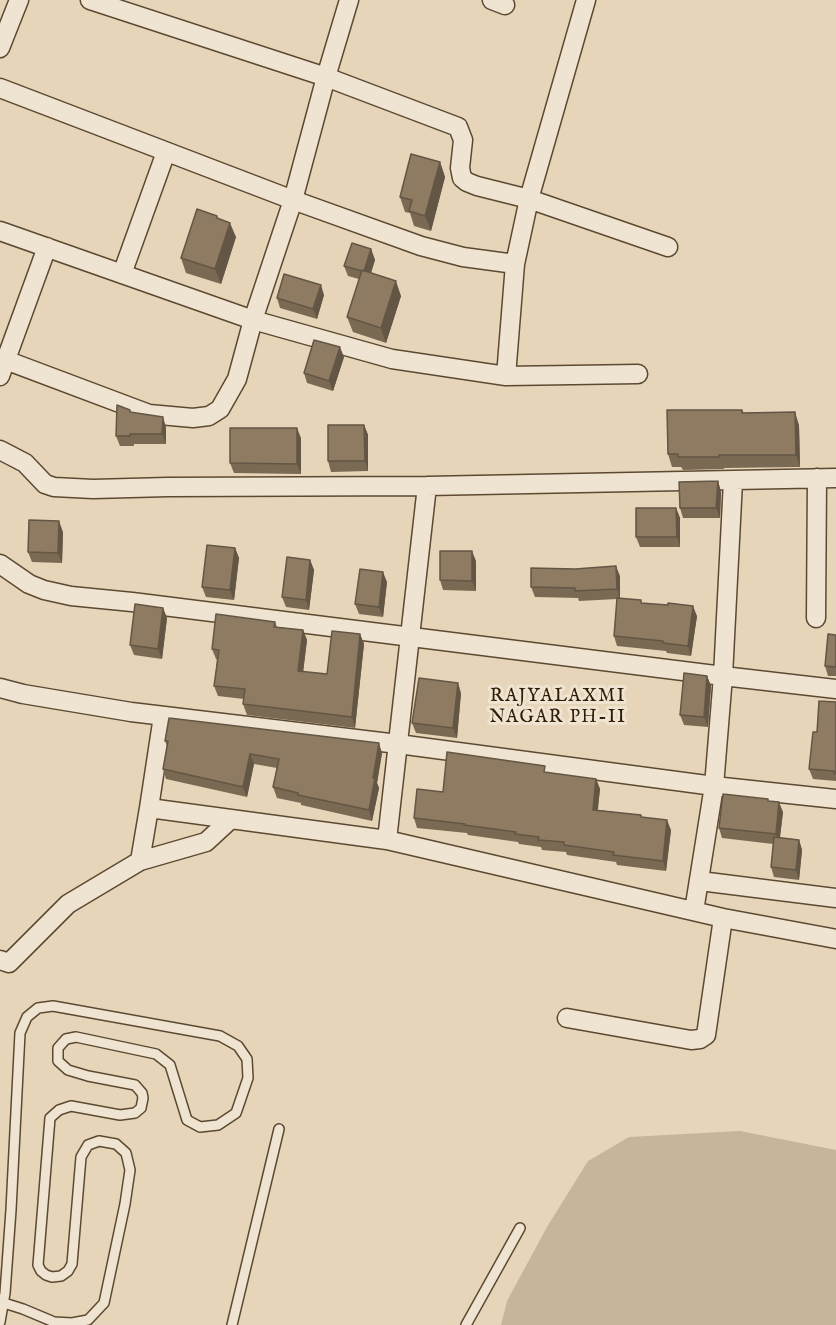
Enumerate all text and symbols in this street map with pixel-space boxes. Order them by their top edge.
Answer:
district label: RAJYALAXMI NAGAR PH-II [489,686,627,728]

